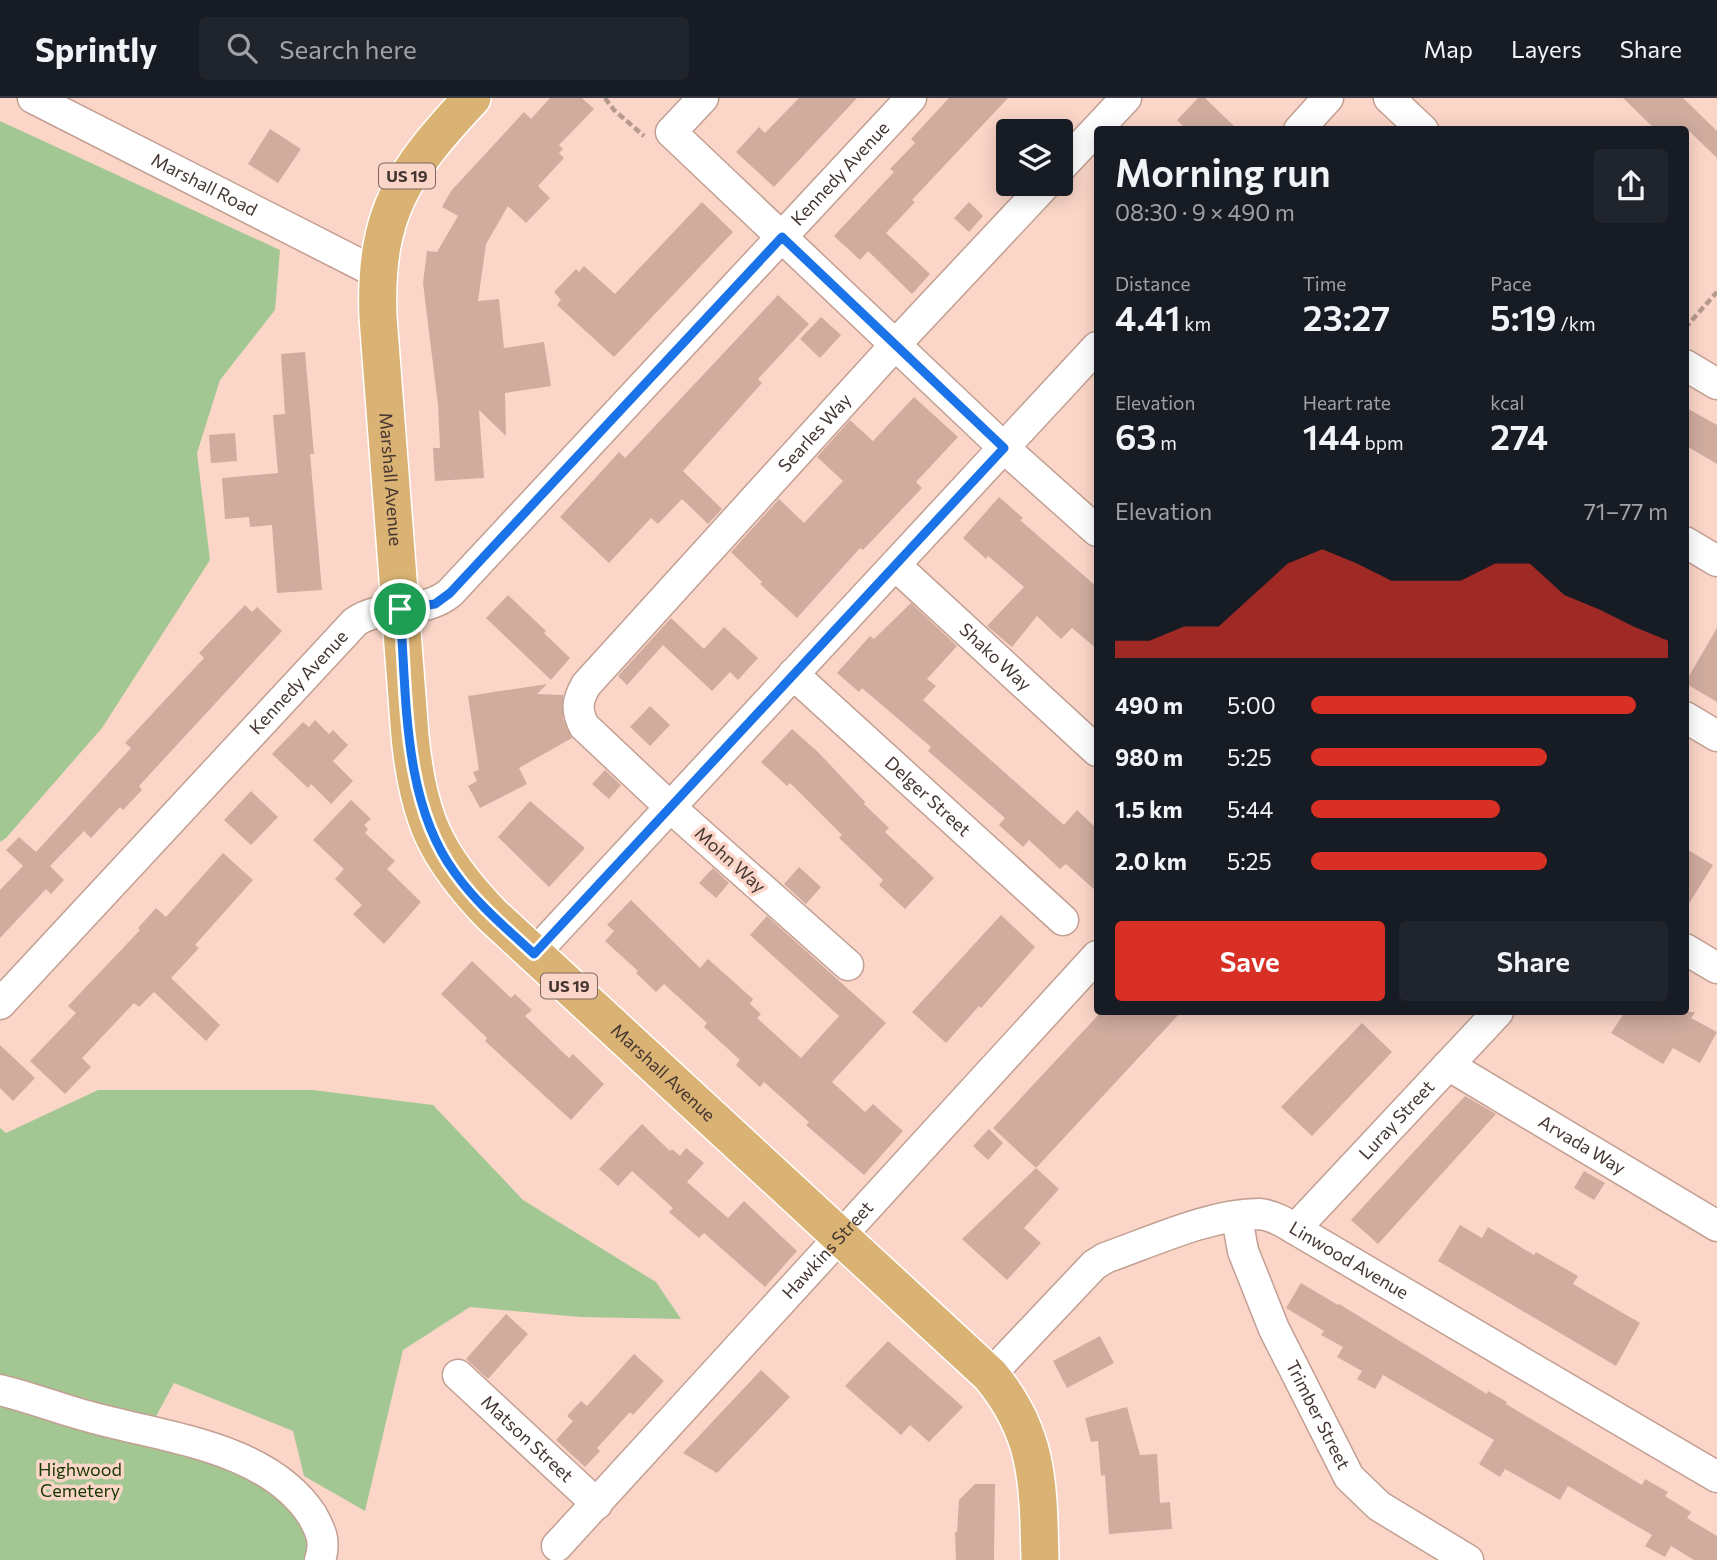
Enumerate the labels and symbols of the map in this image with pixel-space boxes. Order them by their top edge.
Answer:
street label: Kennedy Avenue [786,116,894,230]
street label: Marshall Road [148,148,261,220]
road number: US 19 [379,164,435,188]
street label: Searles Way [773,389,855,476]
street label: Marshall Avenue [375,412,407,547]
pin [370,579,430,639]
street label: Shako Way [955,618,1036,695]
street label: Kennedy Avenue [244,625,352,738]
street label: Delger Street [881,751,976,840]
street label: Mohn Way [691,822,771,897]
road number: US 19 [541,974,597,998]
street label: Marshall Avenue [607,1019,720,1126]
street label: Luray Street [1354,1075,1438,1164]
street label: Arvada Way [1535,1110,1630,1179]
street label: Hawkins Street [777,1196,877,1303]
street label: Linwood Avenue [1286,1216,1413,1303]
street label: Trimber Street [1282,1356,1355,1473]
street label: Matson Street [477,1390,578,1486]
park label: Highwood Cemetery [38,1458,122,1501]

